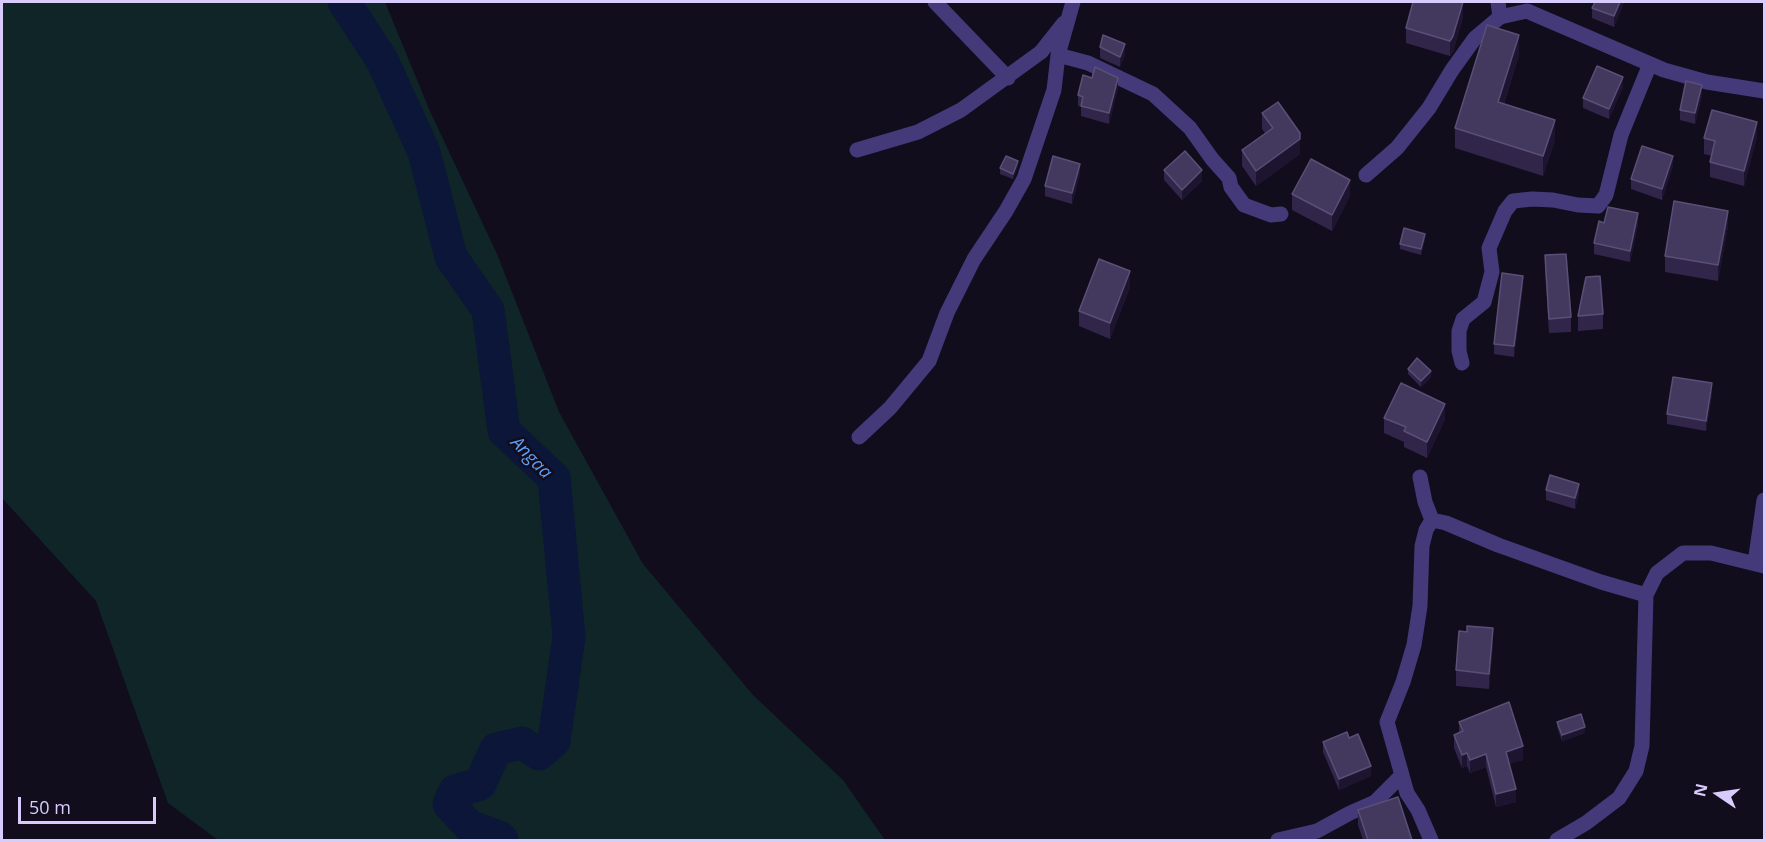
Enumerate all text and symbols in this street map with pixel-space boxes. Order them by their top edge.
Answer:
water label: Angaa [506,432,556,484]
north arrow [1688,764,1748,824]
text: N [1688,781,1713,799]
scale bar [21,785,159,823]
text: 50 m [29,795,71,819]

